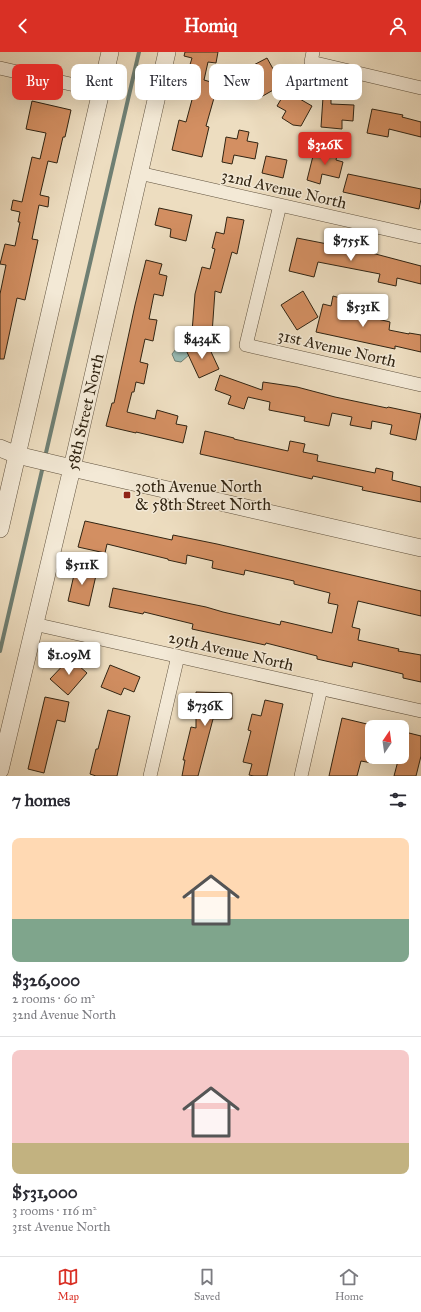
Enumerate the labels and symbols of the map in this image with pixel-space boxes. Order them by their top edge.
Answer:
pin: $326K [297,132,353,166]
street label: 32nd Avenue North [220,165,349,213]
pin: $755K [323,228,379,262]
pin: $531K [335,294,391,328]
street label: 31st Avenue North [276,325,398,371]
pin: $434K [174,326,230,360]
street label: 58th Street North [62,352,108,472]
place label: 30th Avenue North & 58th Street North [135,477,271,514]
marker: 30th Avenue North & 58th Street North [122,490,132,500]
pin: $511K [54,552,110,586]
street label: 29th Avenue North [167,627,296,675]
pin: $1.09M [36,642,102,676]
pin: $736K [177,693,233,727]
north arrow [365,720,409,764]

